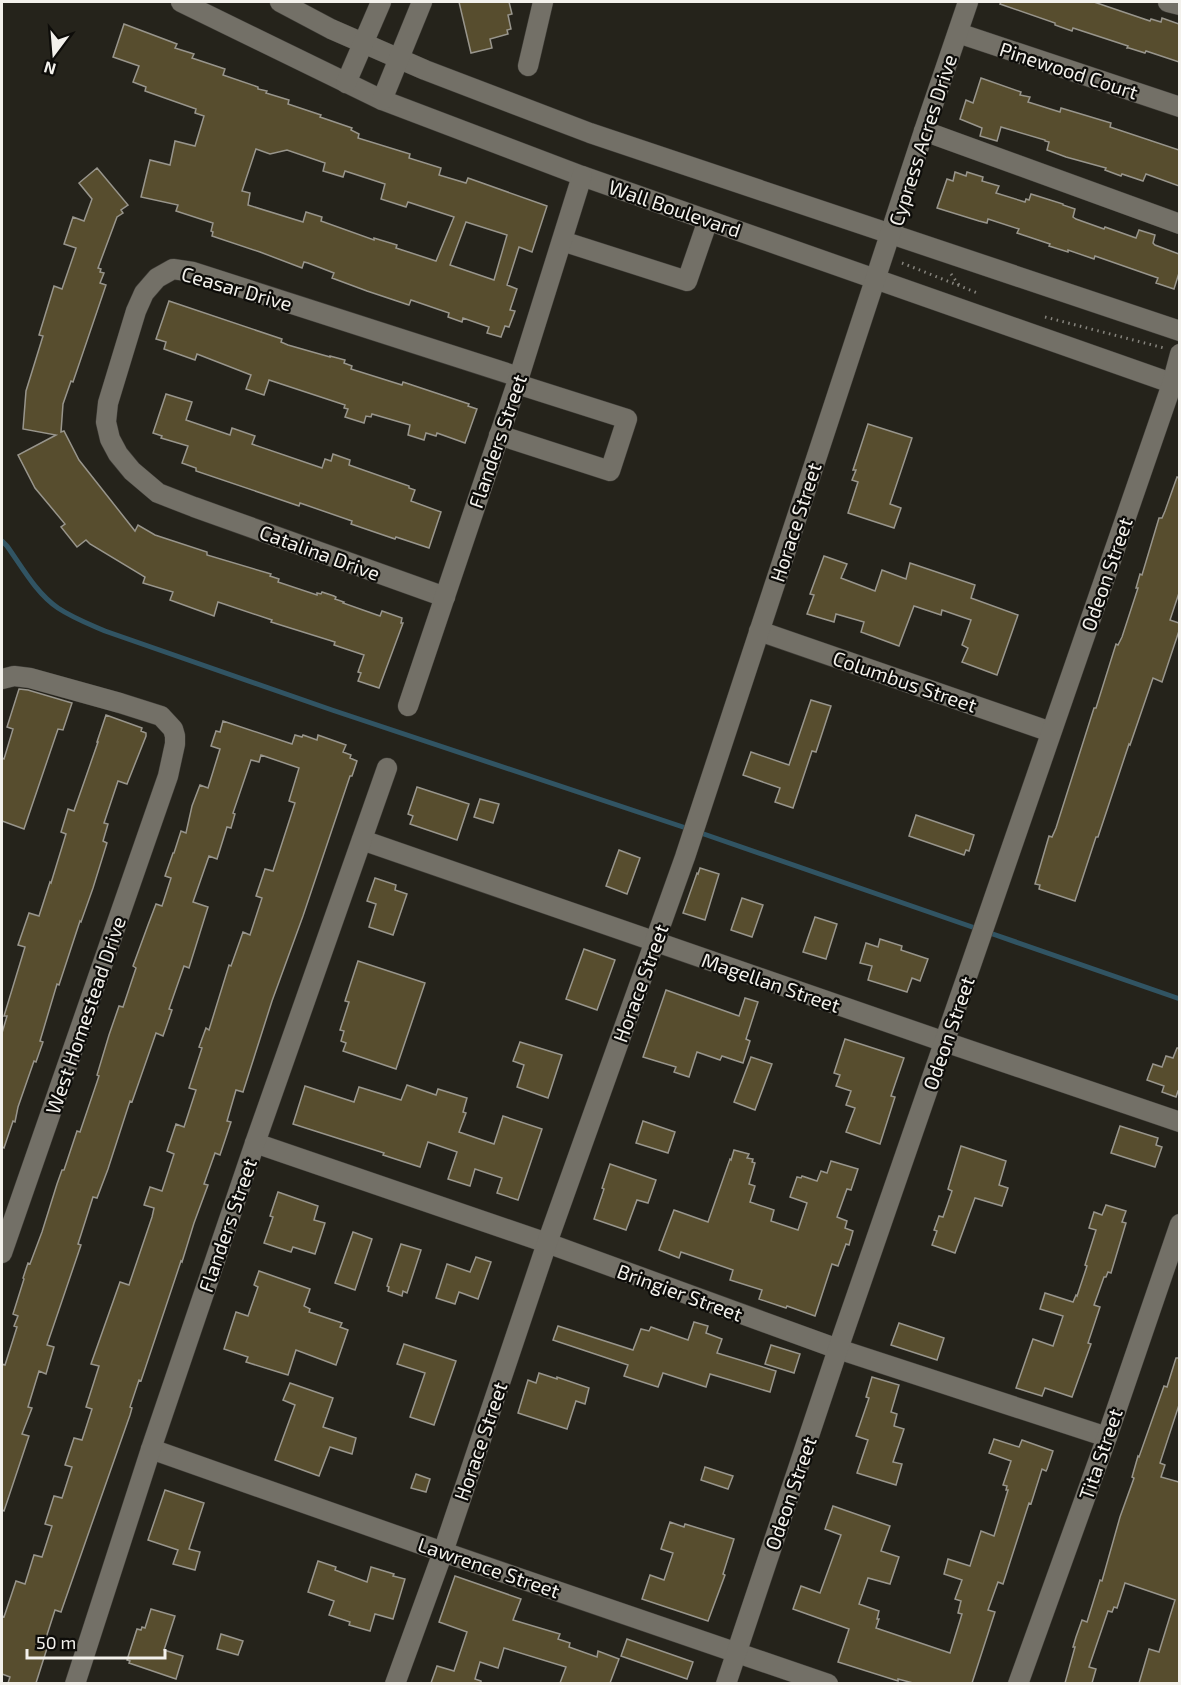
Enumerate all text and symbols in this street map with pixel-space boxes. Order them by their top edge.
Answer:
north arrow [24,24,84,84]
street label: Pinewood Court [997,36,1142,104]
street label: Cypress Acres Drive [883,51,961,229]
text: N [42,58,58,80]
street label: Wall Boulevard [606,174,744,242]
street label: Ceasar Drive [179,261,295,315]
street label: Flanders Street [463,371,531,511]
street label: Horace Street [764,459,826,585]
street label: Odeon Street [1075,514,1137,634]
street label: Catalina Drive [256,519,384,585]
street label: Columbus Street [830,645,980,717]
street label: West Homestead Drive [40,913,130,1117]
street label: Horace Street [607,920,673,1045]
street label: Magellan Street [699,947,844,1017]
street label: Odeon Street [917,973,979,1093]
street label: Flanders Street [193,1155,261,1295]
street label: Bringier Street [614,1258,746,1326]
street label: Horace Street [448,1378,512,1504]
street label: Tita Street [1073,1405,1127,1503]
street label: Odeon Street [759,1433,821,1553]
street label: Lawrence Street [415,1532,563,1603]
scale bar [27,1622,165,1660]
text: 50 m [36,1631,76,1653]

